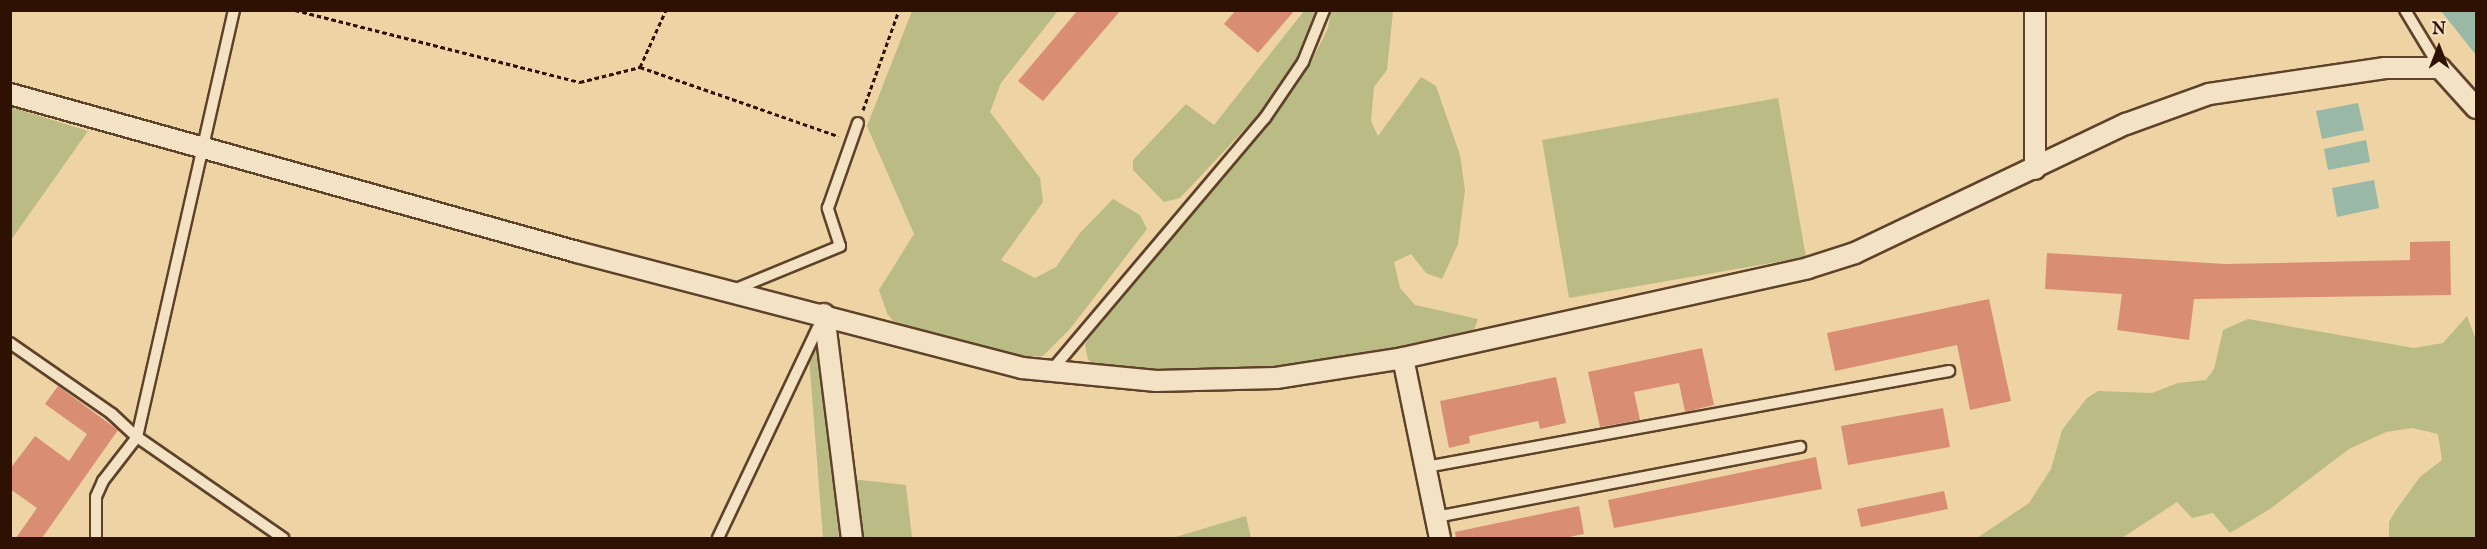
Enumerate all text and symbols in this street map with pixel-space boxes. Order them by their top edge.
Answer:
north arrow [2409,18,2469,78]
text: N [2432,20,2446,40]

